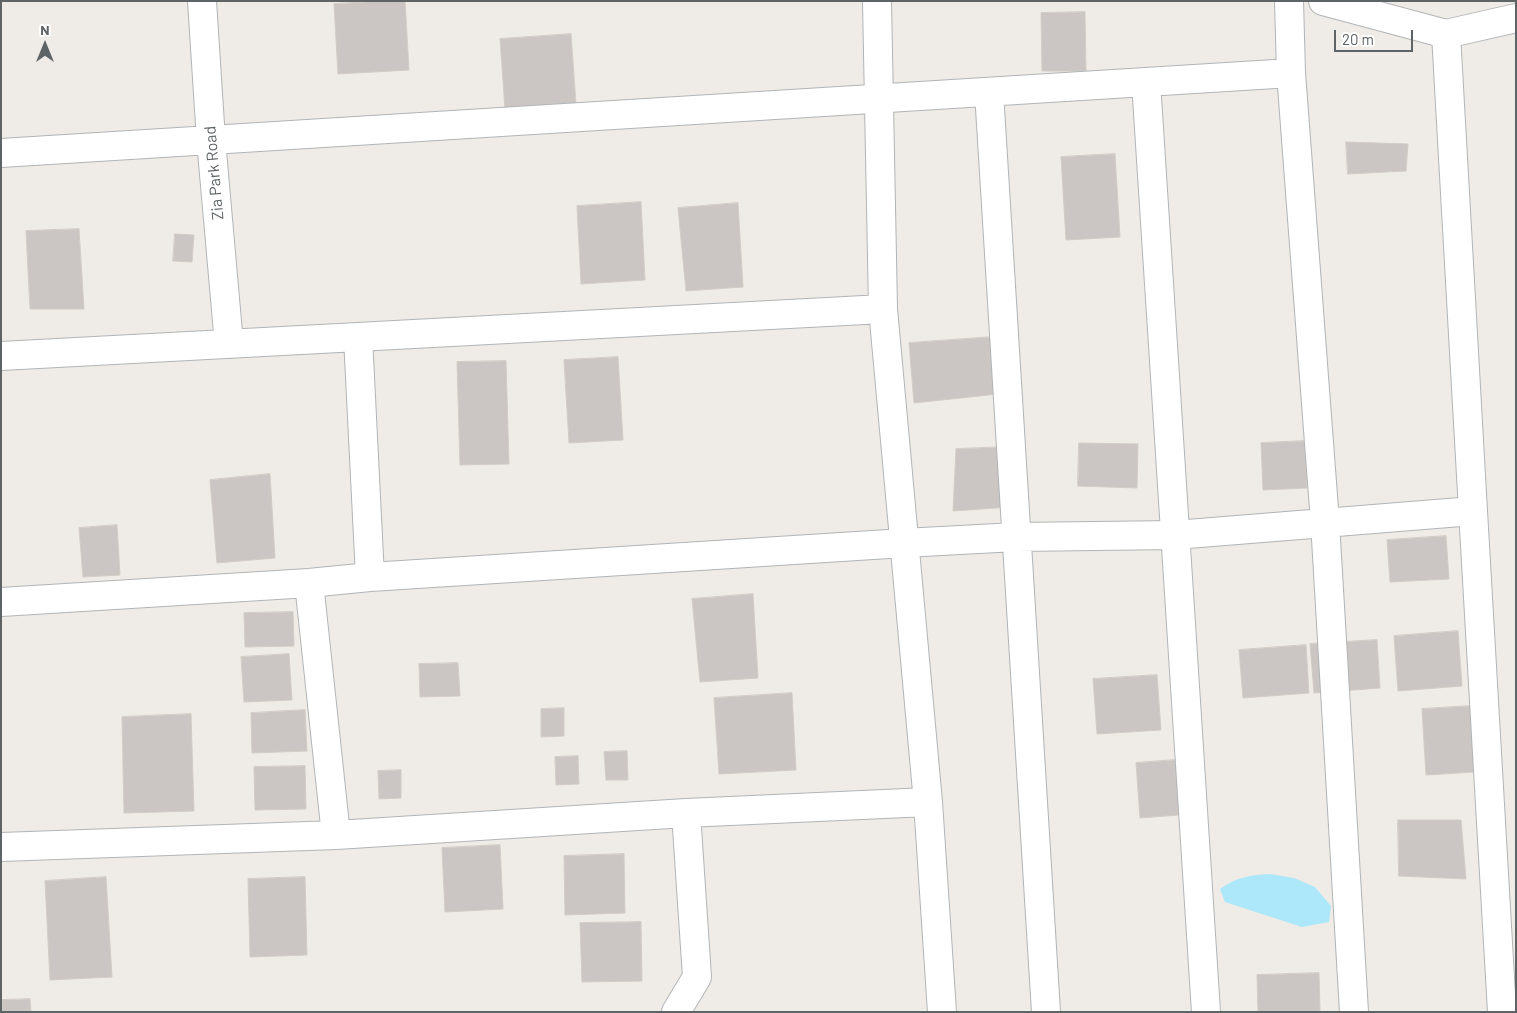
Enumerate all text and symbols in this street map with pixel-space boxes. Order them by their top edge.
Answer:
north arrow [20,20,70,70]
scale bar [1337,20,1416,52]
text: N [40,21,50,38]
text: 20 m [1342,30,1374,48]
street label: Zia Park Road [200,125,228,221]

